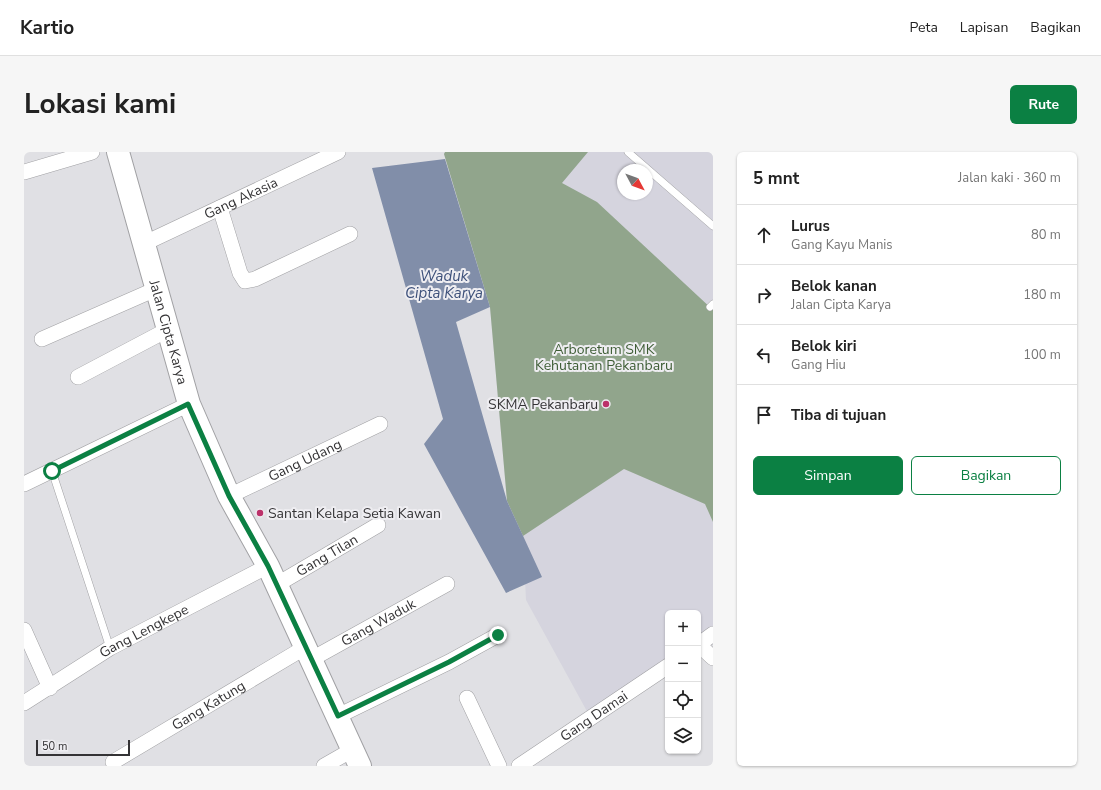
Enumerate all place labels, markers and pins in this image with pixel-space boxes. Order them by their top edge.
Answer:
place label: SKMA Pekanbaru [488,395,598,414]
marker: SKMA Pekanbaru [601,399,611,409]
place label: Santan Kelapa Setia Kawan [268,504,441,523]
marker: Santan Kelapa Setia Kawan [255,508,265,518]

